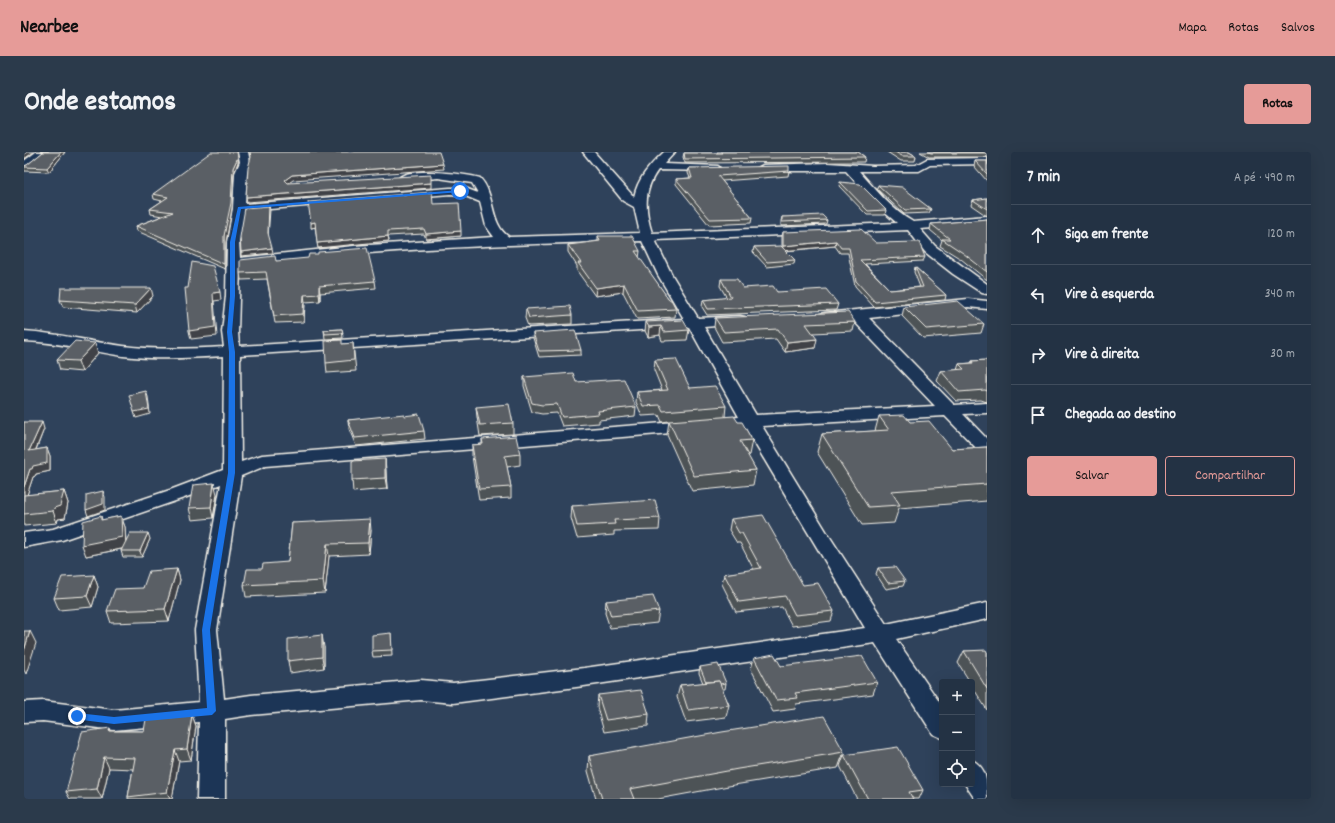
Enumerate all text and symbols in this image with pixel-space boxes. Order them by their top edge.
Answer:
text: Nearbee [20,15,79,42]
text: Mapa [1178,18,1206,38]
text: Rotas [1228,18,1259,38]
text: Salvos [1281,18,1315,38]
text: Onde estamos [24,84,176,124]
button: Rotas [1244,84,1311,124]
text: 7 min [1027,166,1060,190]
text: A pé · 490 m [1234,169,1295,188]
route start [451,182,469,200]
icon: ahead [1027,224,1049,246]
text: Siga em frente [1065,224,1148,246]
text: 120 m [1267,225,1295,244]
icon: left [1027,284,1049,306]
text: Vire à esquerda [1065,284,1154,306]
text: 340 m [1265,285,1295,304]
icon: right [1027,344,1049,366]
text: Vire à direita [1065,344,1139,366]
text: 30 m [1270,345,1295,364]
icon: arrive [1027,404,1049,426]
text: Chegada ao destino [1065,404,1176,426]
button: Salvar [1027,456,1157,496]
button: Compartilhar [1165,456,1295,496]
map controls [939,679,975,787]
button: + [939,679,975,715]
route end [68,707,86,725]
button: − [939,715,975,751]
button: locate [939,751,975,787]

